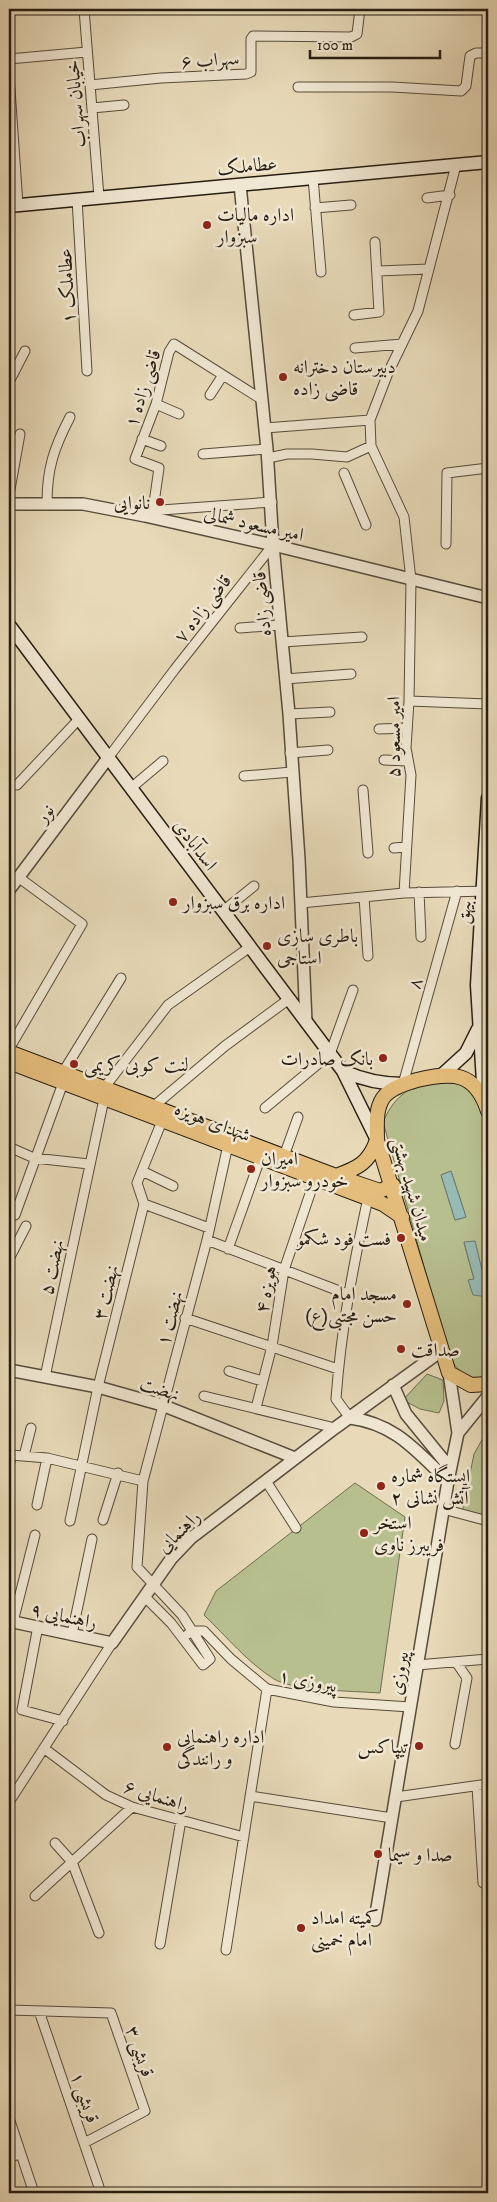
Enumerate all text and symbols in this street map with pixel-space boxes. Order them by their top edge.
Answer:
scale bar [310,28,440,60]
text: 100 m [317,36,353,55]
street label: سهراب ۶ [180,47,240,74]
street label: خیابان سهراب [61,59,92,149]
street label: عطاملک [216,152,278,181]
place label: اداره مالیات سبزوار [215,204,294,249]
marker: اداره مالیات سبزوار [201,219,213,231]
street label: عطاملک ۱ [54,248,81,324]
street label: قاضی زاده ۱ [120,347,168,431]
place label: دبیرستان دخترانه قاضی زاده [293,356,396,402]
marker: دبیرستان دخترانه قاضی زاده [277,371,289,383]
place label: نانوایی [114,492,150,516]
marker: نانوایی [154,496,166,508]
street label: امیر مسعود شمالی [202,502,306,547]
street label: قاضی زاده ۷ [169,570,238,648]
street label: قاضی زاده [248,570,278,637]
street label: امیر مسعود ۵ [383,696,406,778]
street label: نور [29,800,60,830]
street label: اسدآبادی [168,814,222,875]
place label: اداره برق سبزوار [181,892,285,915]
marker: اداره برق سبزوار [167,896,179,908]
street label: بیهق [452,899,477,925]
place label: باطری سازی استاجی [277,925,358,970]
marker: باطری سازی استاجی [261,940,273,952]
street label: ۸ [403,975,428,992]
place label: بانک صادرات [280,1048,373,1071]
marker: بانک صادرات [377,1052,389,1064]
place label: لنت کوبی کریمی [84,1054,189,1079]
marker: لنت کوبی کریمی [68,1058,80,1070]
street label: شهدای هویزه [171,1097,254,1147]
street label: میدان شهید بهشتی [385,1134,437,1245]
place label: امیران خودرو سبزوار [259,1148,348,1193]
marker: امیران خودرو سبزوار [245,1163,257,1175]
place label: فست فود شکمو [295,1228,391,1251]
marker: فست فود شکمو [395,1232,407,1244]
street label: نهضت ۵ [35,1238,70,1297]
street label: نهضت ۳ [89,1263,124,1322]
street label: هویزه ۴ [251,1264,282,1315]
place label: مسجد امام حسن مجتبی(ع) [305,1283,397,1331]
street label: نهضت ۱ [152,1288,189,1348]
marker: مسجد امام حسن مجتبی(ع) [401,1298,413,1310]
place label: صداقت [411,1339,460,1362]
marker: صداقت [395,1343,407,1355]
street label: نهضت [137,1372,182,1407]
place label: ایستگاه شماره ۲ آتش نشانی [391,1463,471,1511]
marker: ایستگاه شماره ۲ آتش نشانی [375,1480,387,1492]
street label: راهنمایی [152,1506,206,1559]
place label: استخر فریبرز ناوی [372,1512,444,1557]
marker: استخر فریبرز ناوی [358,1527,370,1539]
street label: راهنمایی ۹ [28,1598,99,1636]
street label: پیروزی [385,1648,415,1697]
street label: پیروزی ۱ [277,1665,340,1699]
place label: اداره راهنمایی و رانندگی [177,1726,264,1771]
place label: تیپاکس [358,1736,409,1759]
marker: تیپاکس [413,1740,425,1752]
marker: اداره راهنمایی و رانندگی [161,1741,173,1753]
street label: راهنمایی ۶ [121,1775,192,1819]
place label: صدا و سیما [388,1844,453,1867]
marker: صدا و سیما [372,1848,384,1860]
place label: کمیته امداد امام خمینی [311,1907,379,1956]
marker: کمیته امداد امام خمینی [295,1922,307,1934]
street label: قریشی ۳ [119,2023,159,2080]
street label: قریشی ۱ [64,2069,104,2126]

